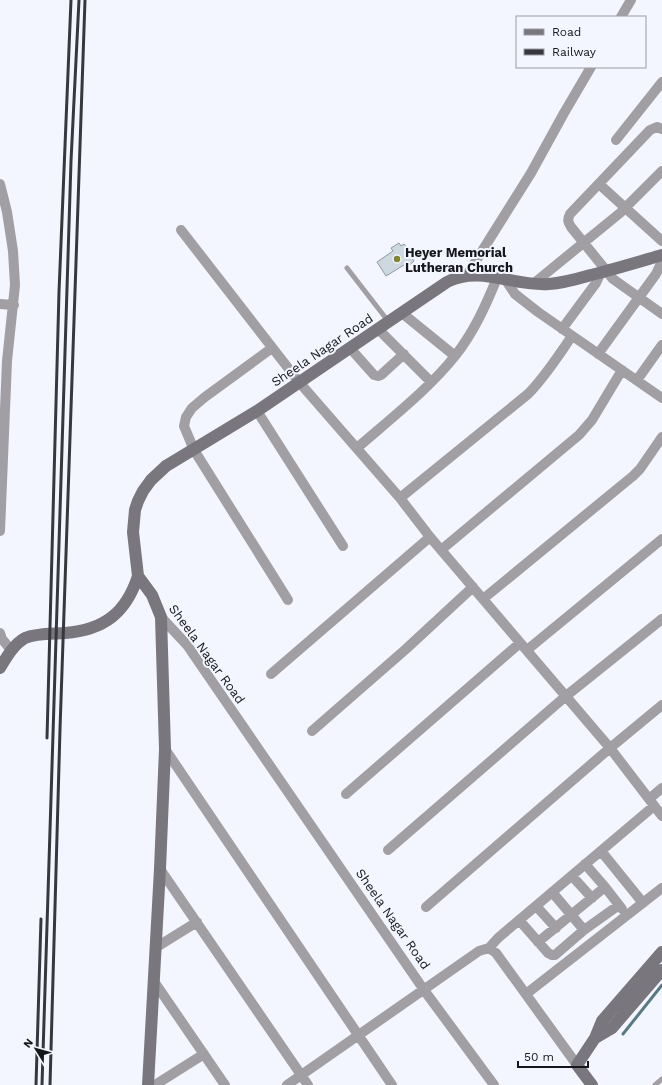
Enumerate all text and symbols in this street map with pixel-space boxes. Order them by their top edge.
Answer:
legend [516,16,646,68]
text: Road [552,25,581,39]
text: Railway [552,45,597,59]
place label: Heyer Memorial Lutheran Church [405,245,513,275]
marker: Heyer Memorial Lutheran Church [392,254,402,264]
street label: Sheela Nagar Road [268,310,376,390]
street label: Sheela Nagar Road [166,601,248,707]
street label: Sheela Nagar Road [353,866,433,972]
north arrow [16,1029,56,1069]
text: N [21,1036,36,1050]
scale bar [518,1043,588,1069]
text: 50 m [524,1050,554,1064]

